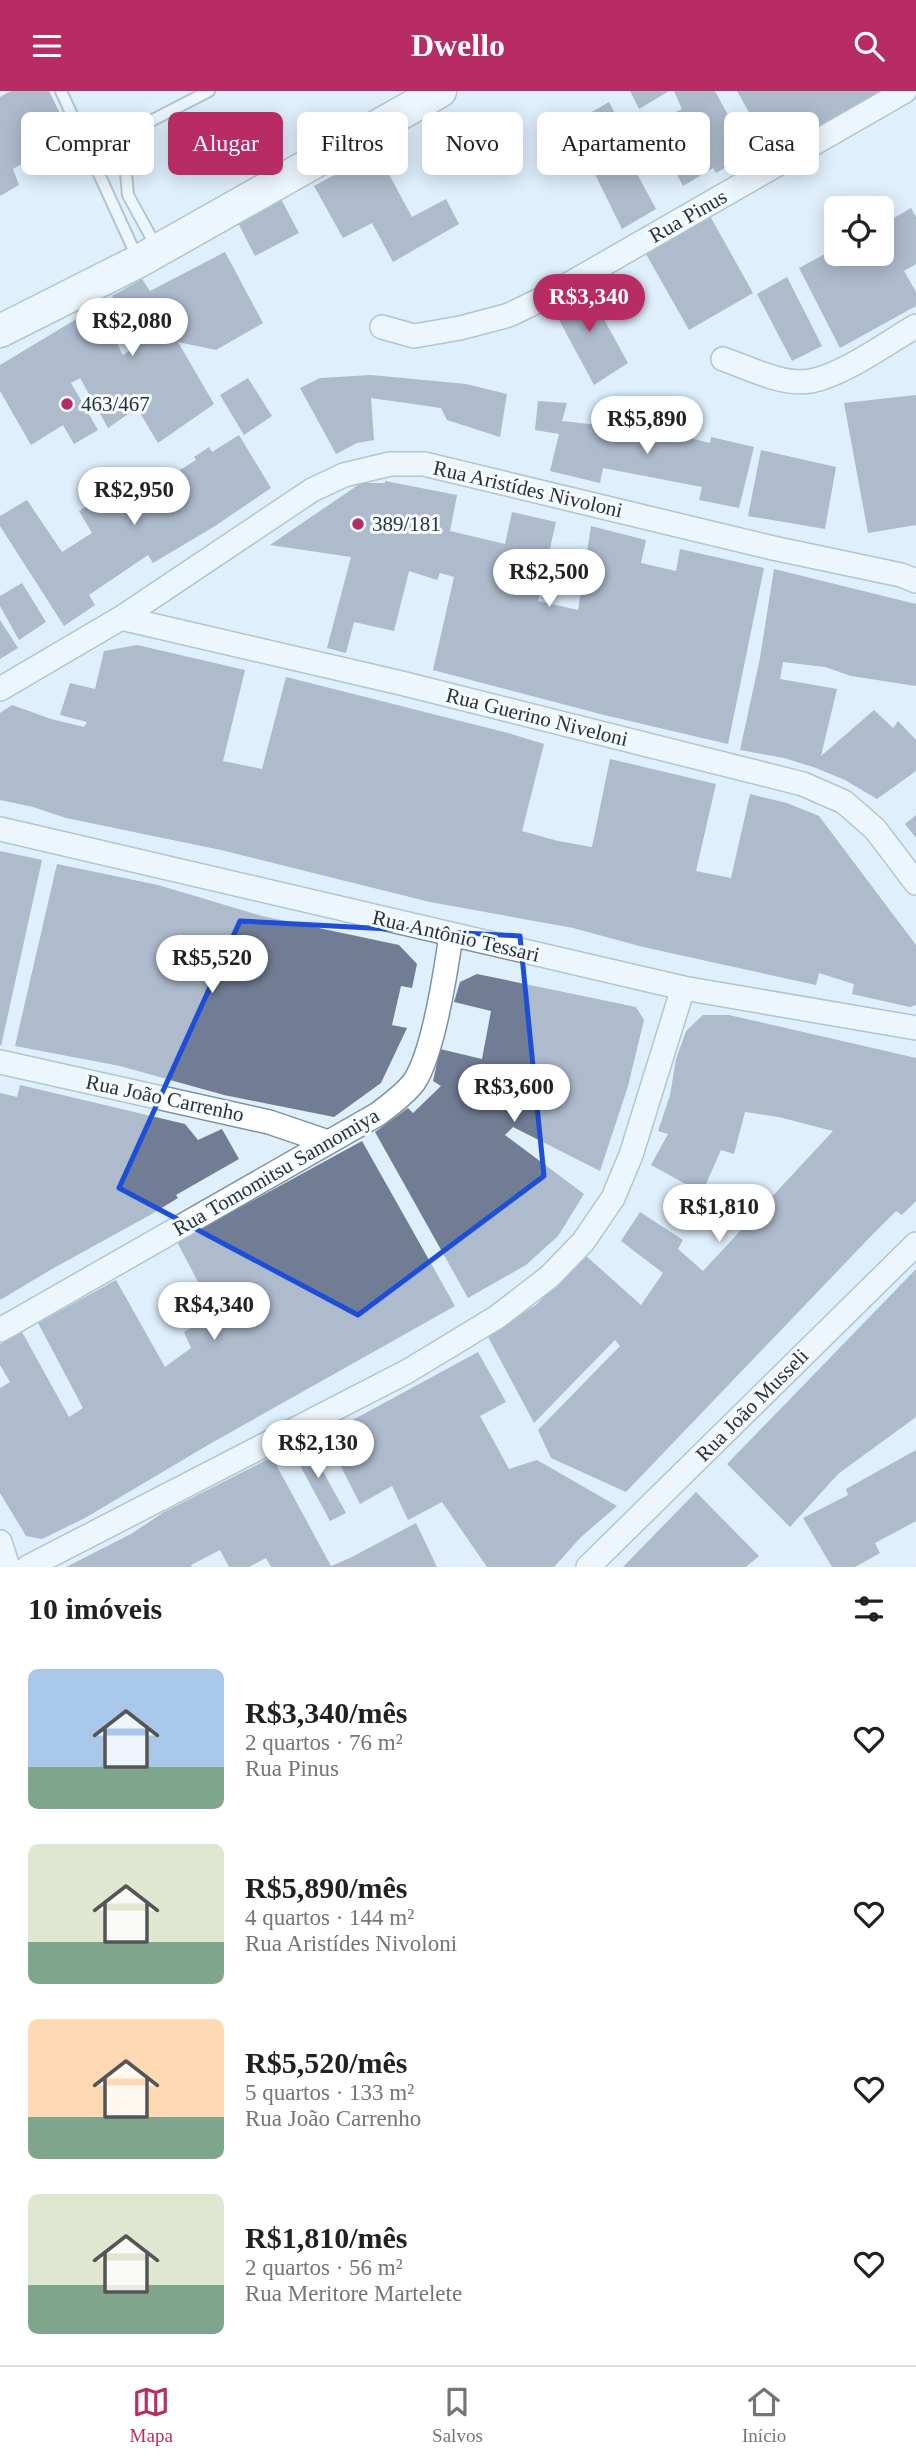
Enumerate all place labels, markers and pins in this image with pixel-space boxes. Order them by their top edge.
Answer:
pin: R$3,340 [524,275,654,334]
pin: R$2,080 [67,299,197,358]
place label: 463/467 [81,392,150,416]
marker: 463/467 [59,396,75,412]
pin: R$5,890 [582,397,712,456]
pin: R$2,950 [69,467,199,527]
place label: 389/181 [372,512,441,536]
marker: 389/181 [350,516,366,532]
pin: R$2,500 [484,549,614,609]
pin: R$5,520 [147,935,277,995]
pin: R$3,600 [449,1065,579,1124]
pin: R$1,810 [654,1185,784,1244]
pin: R$4,340 [149,1283,279,1342]
pin: R$2,130 [253,1421,383,1480]

